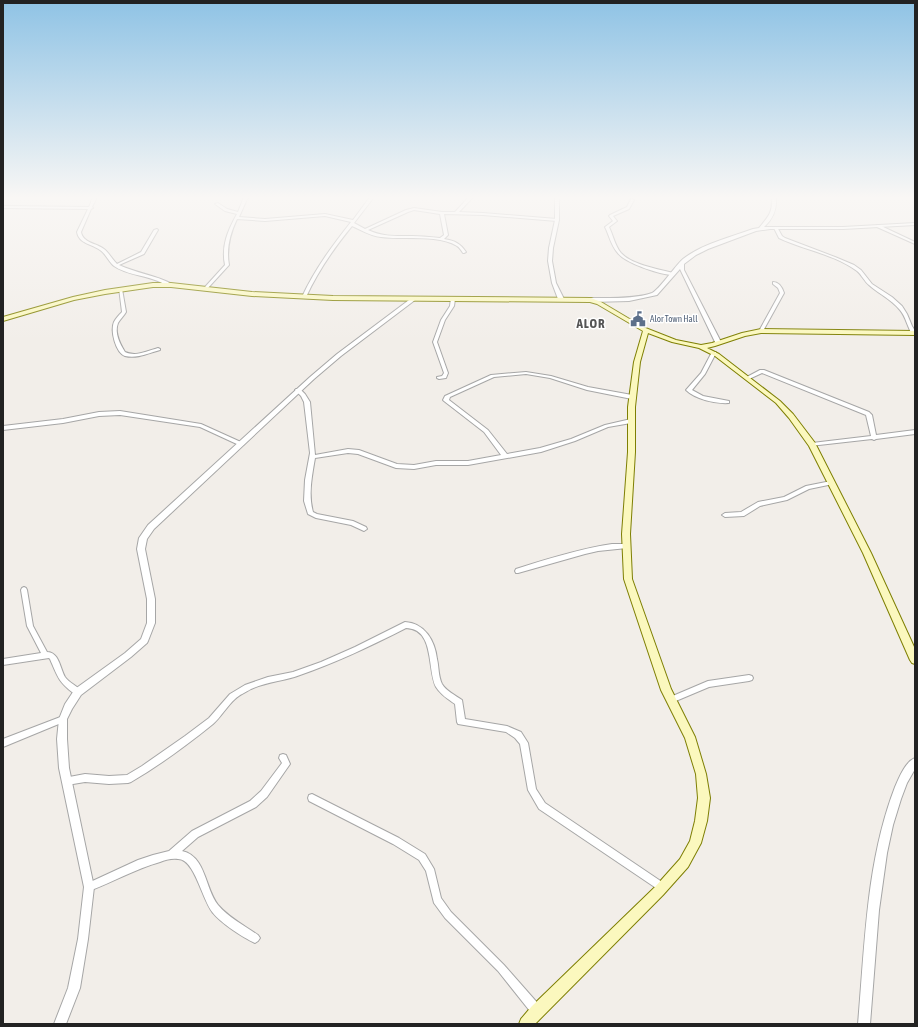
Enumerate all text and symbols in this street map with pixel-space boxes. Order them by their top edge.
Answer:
public building icon: Alor Town Hall [629,310,647,328]
place label: Alor Town Hall [650,314,698,324]
district label: ALOR [575,316,606,331]

